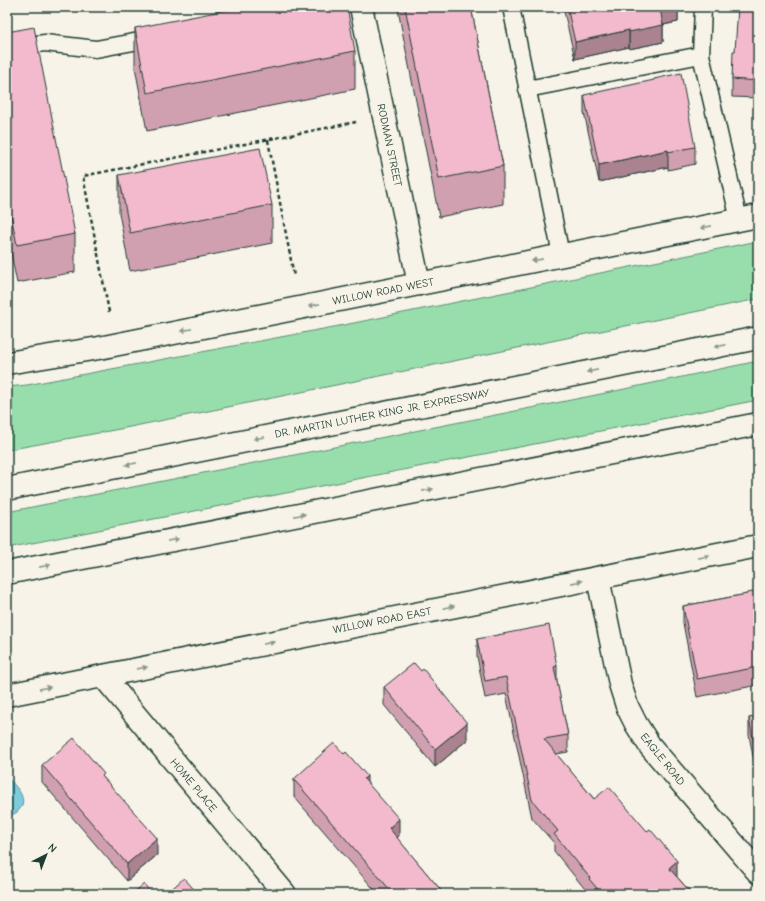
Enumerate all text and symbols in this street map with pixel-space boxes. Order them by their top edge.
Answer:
street label: RODMAN STREET [374,102,405,188]
one-way arrow [700,224,712,230]
one-way arrow [531,257,543,263]
street label: WILLOW ROAD WEST [331,275,435,308]
one-way arrow [308,302,320,308]
one-way arrow [180,328,192,334]
one-way arrow [714,343,726,349]
one-way arrow [586,369,598,375]
street label: DR. MARTIN LUTHER KING JR. EXPRESSWAY [274,386,491,441]
one-way arrow [253,436,265,442]
one-way arrow [125,461,138,467]
one-way arrow [422,486,434,492]
one-way arrow [294,512,306,518]
one-way arrow [167,537,179,543]
one-way arrow [698,553,710,559]
one-way arrow [39,562,51,568]
one-way arrow [571,579,583,585]
one-way arrow [443,604,455,610]
street label: WILLOW ROAD EAST [332,605,433,636]
one-way arrow [263,640,275,646]
one-way arrow [136,665,148,671]
one-way arrow [39,684,51,690]
street label: EAGLE ROAD [638,731,688,788]
street label: HOME PLACE [167,756,220,815]
north arrow [26,835,66,875]
text: N [45,841,59,855]

